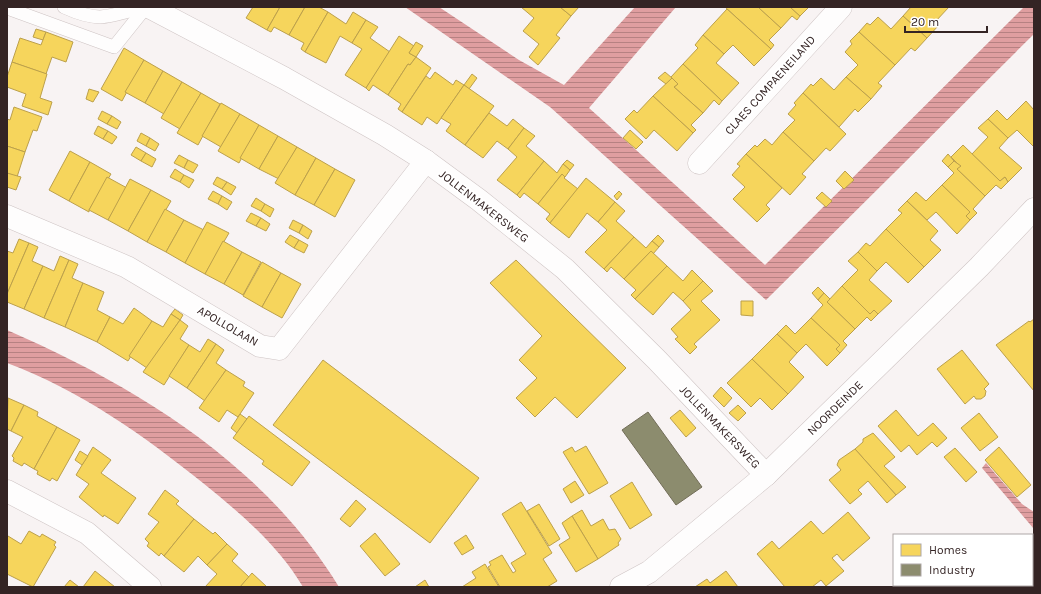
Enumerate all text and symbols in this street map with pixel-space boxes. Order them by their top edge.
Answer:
scale bar [905,8,987,34]
text: 20 m [911,15,939,29]
street label: CLAES COMPAENEILAND [722,32,818,138]
street label: JOLLENMAKERSWEG [436,167,532,245]
street label: APOLLOLAAN [195,303,261,349]
street label: NOORDEINDE [804,378,866,438]
street label: JOLLENMAKERSWEG [677,383,763,471]
legend [893,534,1033,586]
text: Homes [929,543,967,557]
text: Industry [929,563,975,577]

